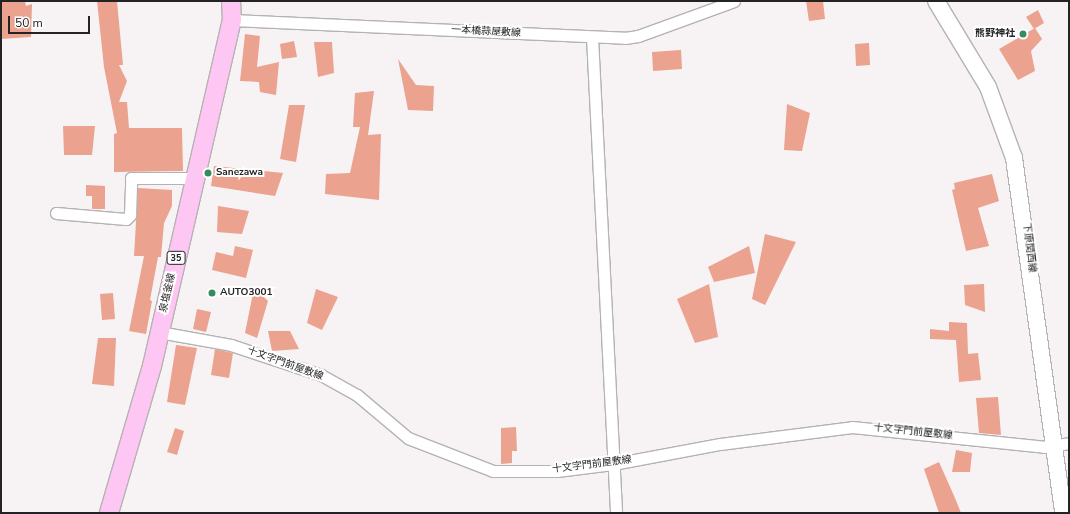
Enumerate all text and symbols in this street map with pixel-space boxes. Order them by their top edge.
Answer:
scale bar [10,8,92,34]
text: 50 m [15,15,43,31]
street label: 一本橋蒜屋敷線 [451,24,521,40]
place label: 熊野神社 [975,28,1015,40]
marker: 熊野神社 [1018,29,1028,39]
place label: Sanezawa [216,167,263,179]
marker: Sanezawa [203,168,213,178]
street label: 下原関西線 [1020,222,1038,274]
road number: 35 [166,251,186,265]
street label: 泉塩釜線 [158,272,178,314]
place label: AUTO3001 [220,287,272,299]
marker: AUTO3001 [207,288,217,298]
street label: 十文字門前屋敷線 [245,345,325,383]
street label: 十文字門前屋敷線 [873,422,953,442]
street label: 十文字門前屋敷線 [552,454,632,476]

